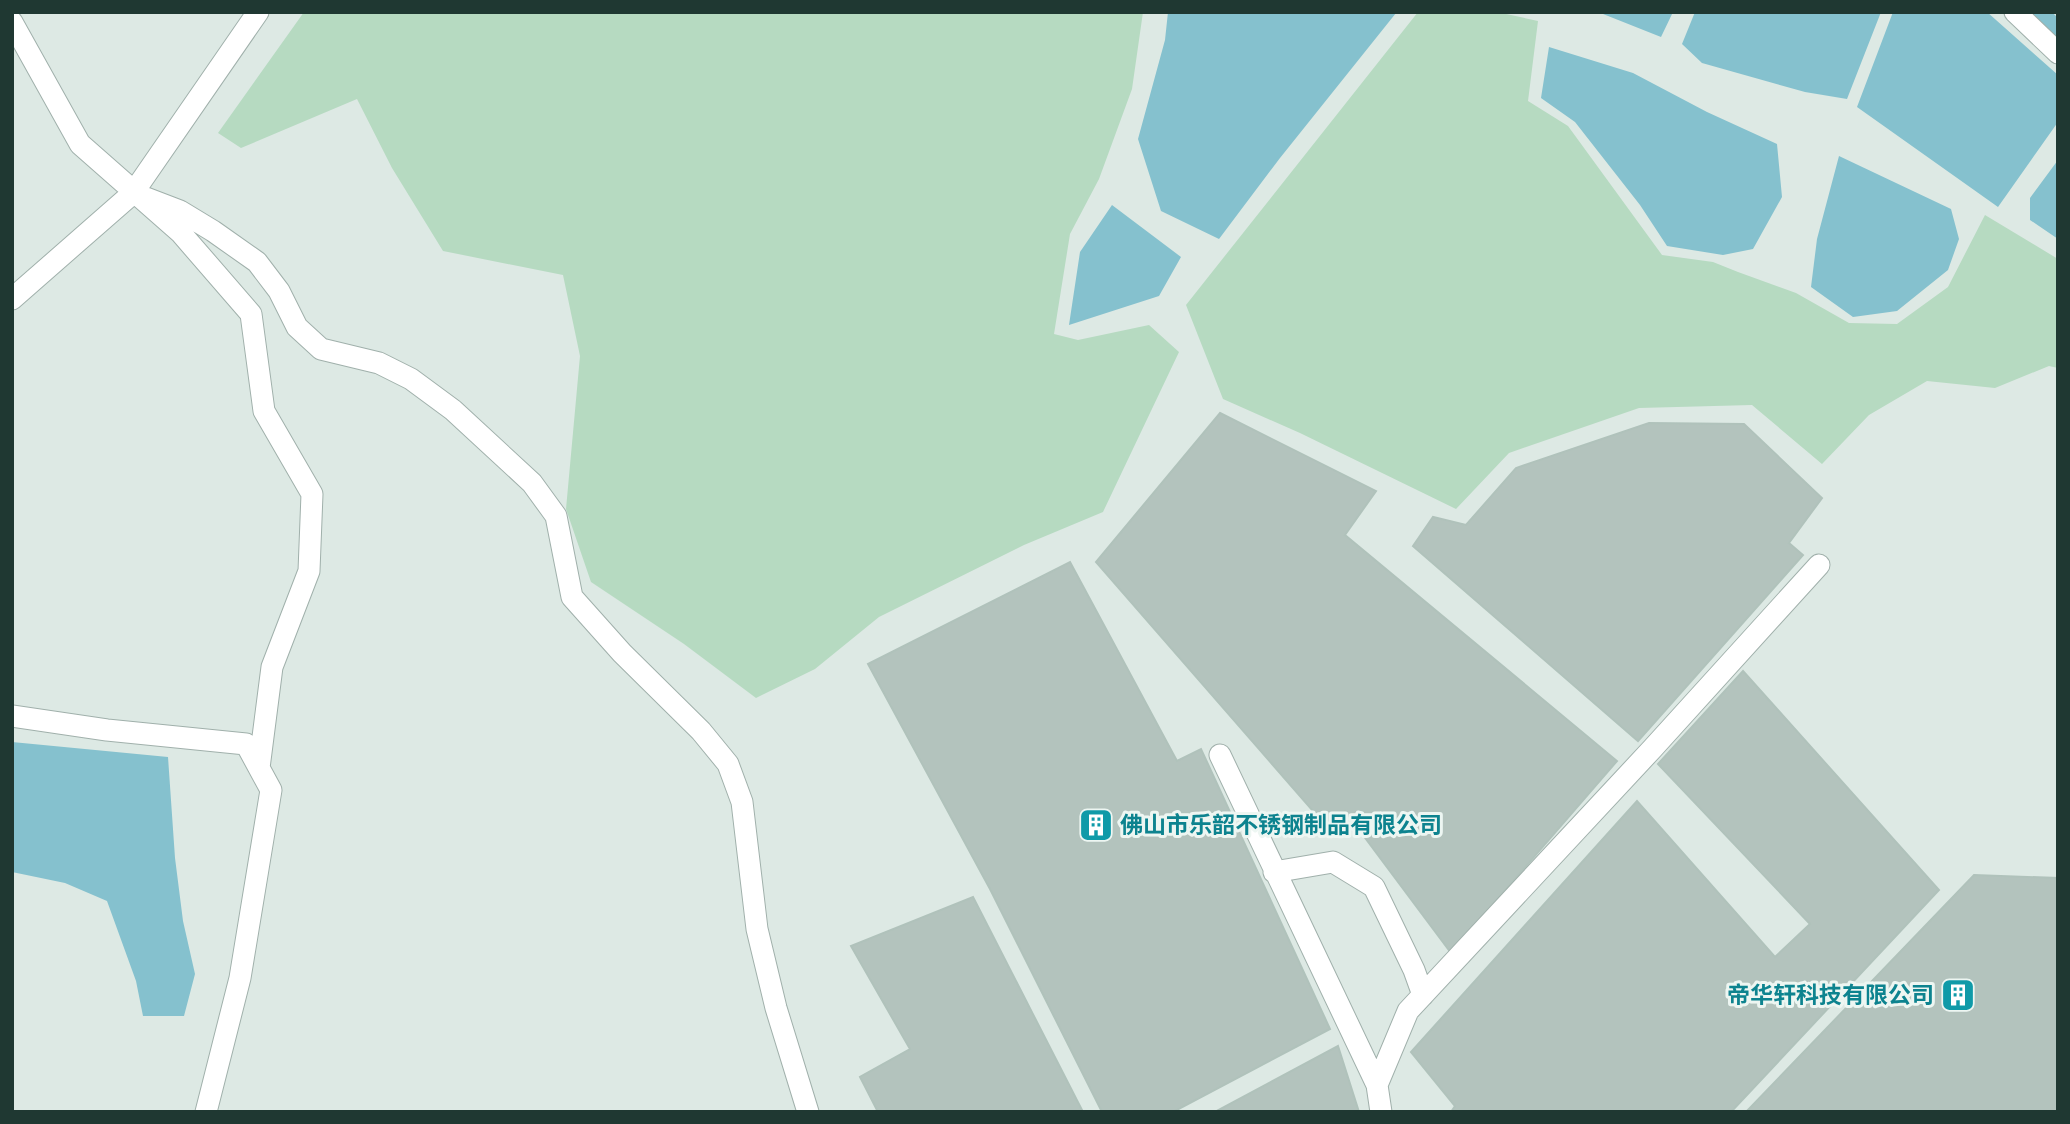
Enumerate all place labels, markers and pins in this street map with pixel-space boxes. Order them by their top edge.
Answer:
building icon: 佛山市乐韶不锈钢制品有限公司 [1077,806,1115,844]
place label: 佛山市乐韶不锈钢制品有限公司 [1120,810,1442,840]
building icon: 帝华轩科技有限公司 [1939,976,1977,1014]
place label: 帝华轩科技有限公司 [1727,980,1934,1010]

